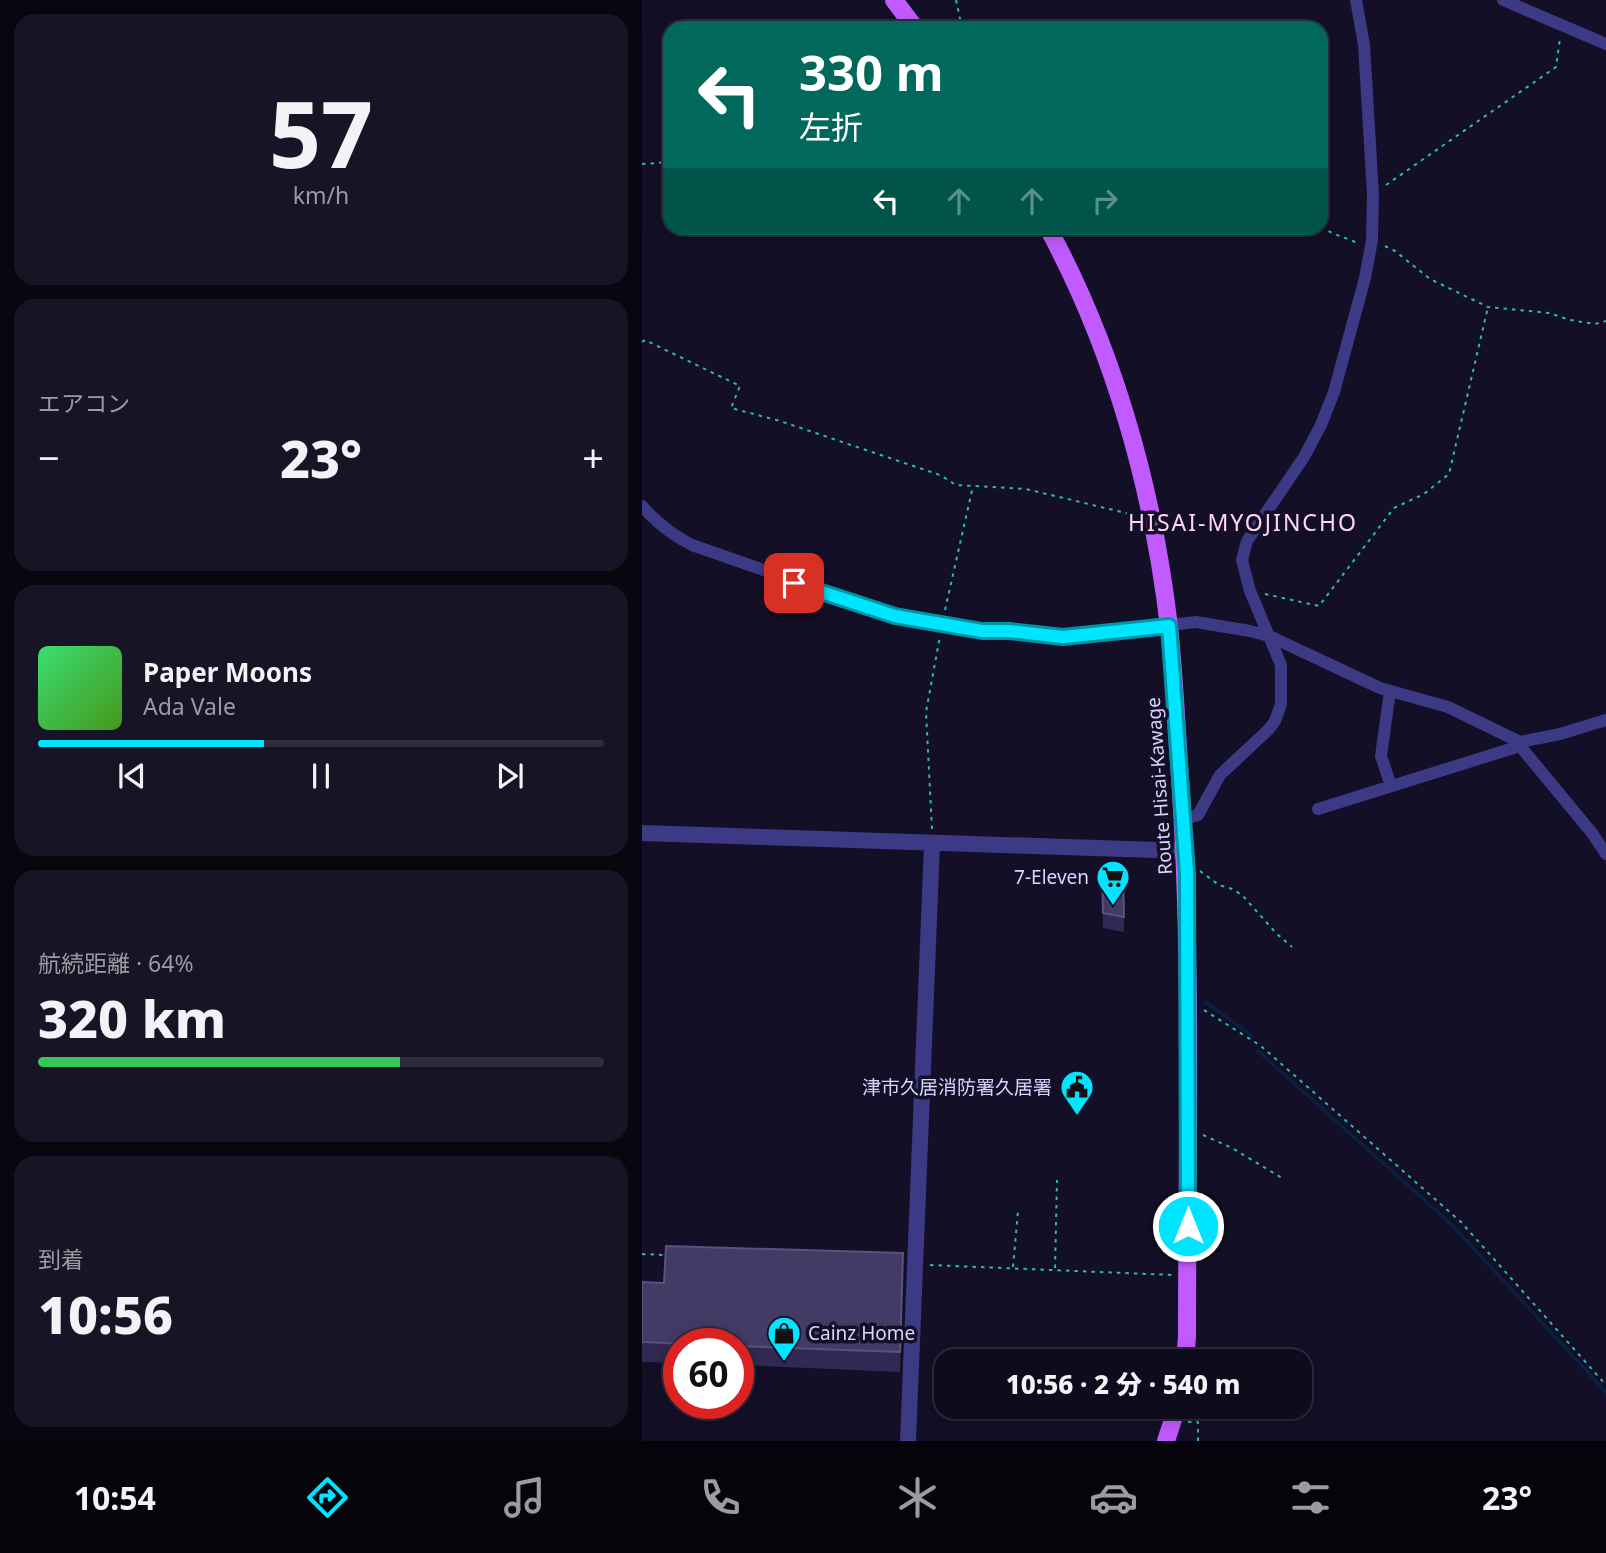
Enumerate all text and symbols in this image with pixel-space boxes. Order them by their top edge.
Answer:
text: 330 m [799,39,944,105]
icon: left [684,49,775,140]
text: 57 [269,71,373,195]
text: 左折 [799,105,863,148]
text: km/h [293,179,349,211]
icon: left [867,182,905,220]
icon: ahead [940,182,978,220]
icon: ahead [1013,182,1051,220]
icon: right [1086,182,1124,220]
text: エアコン [38,387,130,419]
text: 23° [280,422,362,493]
text: − [38,431,60,483]
text: + [582,431,604,483]
district label: HISAI-MYOJINCHO [1128,506,1358,538]
pin [764,553,824,613]
icon: arrive [775,564,813,602]
text: Paper Moons [143,654,312,690]
text: Ada Vale [143,690,236,722]
street label: Route Hisai-Kawage [1140,696,1178,876]
icon: previous [113,757,151,795]
icon: pause [302,757,340,795]
icon: next [491,757,529,795]
supermarket icon: 7-Eleven [1094,858,1132,907]
place label: 7-Eleven [1014,864,1089,890]
text: 航続距離 · 64% [38,947,194,979]
text: 320 km [38,982,226,1053]
public building icon: 津市久居消防署久居署 [1058,1068,1096,1117]
place label: 津市久居消防署久居署 [862,1074,1052,1100]
position arrow [1151,1189,1225,1263]
text: 到着 [38,1243,84,1275]
text: 10:56 [38,1278,173,1349]
shop icon: Cainz Home [765,1314,803,1363]
place label: Cainz Home [808,1320,915,1346]
speed limit sign: 60 [663,1328,754,1419]
text: 10:56 · 2 分 · 540 m [1006,1366,1240,1402]
icon: directions [303,1473,352,1522]
icon: music [500,1473,549,1522]
icon: phone [696,1473,745,1522]
icon: climate [893,1473,942,1522]
icon: car [1089,1473,1138,1522]
icon: filters [1286,1473,1335,1522]
text: 10:54 [74,1476,156,1519]
text: 23° [1482,1476,1532,1519]

